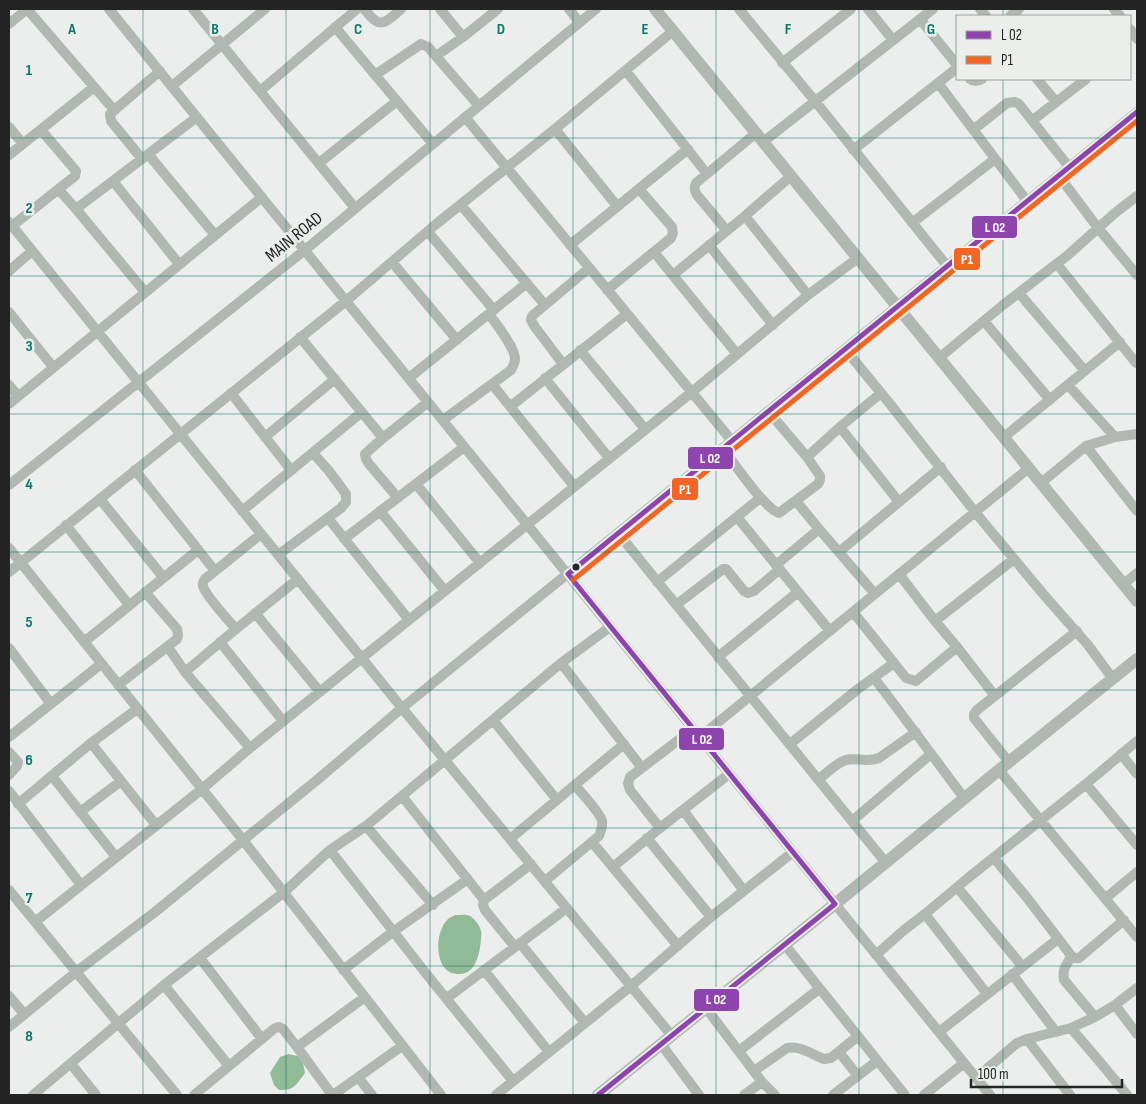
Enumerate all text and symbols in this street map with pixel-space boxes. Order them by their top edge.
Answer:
legend [956,15,1131,80]
text: A [67,20,76,39]
text: B [211,20,219,39]
text: C [354,20,362,39]
text: D [497,20,505,39]
text: E [642,20,649,39]
text: F [785,20,792,39]
text: G [927,20,935,39]
text: L 02 [1001,26,1022,45]
text: P1 [1001,51,1014,70]
text: 1 [26,61,33,80]
text: 2 [25,199,33,218]
street label: MAIN ROAD [261,208,327,266]
line badge: L 02 [971,215,1018,239]
text: L 02 [985,219,1005,236]
line badge: P1 [953,247,981,271]
text: P1 [961,251,974,268]
text: 3 [25,337,33,356]
line badge: L 02 [687,446,734,470]
text: L 02 [700,450,720,467]
text: 4 [25,475,33,494]
line badge: P1 [671,477,699,501]
text: P1 [679,481,692,498]
unlabelled marker [571,562,581,572]
text: 5 [25,613,33,632]
line badge: L 02 [678,727,725,751]
text: L 02 [692,731,712,748]
text: 6 [25,751,33,770]
text: 7 [26,889,33,908]
line badge: L 02 [693,988,740,1012]
text: L 02 [706,991,726,1008]
text: 8 [25,1027,33,1046]
scale bar [971,1056,1122,1088]
text: 100 m [978,1065,1009,1084]

